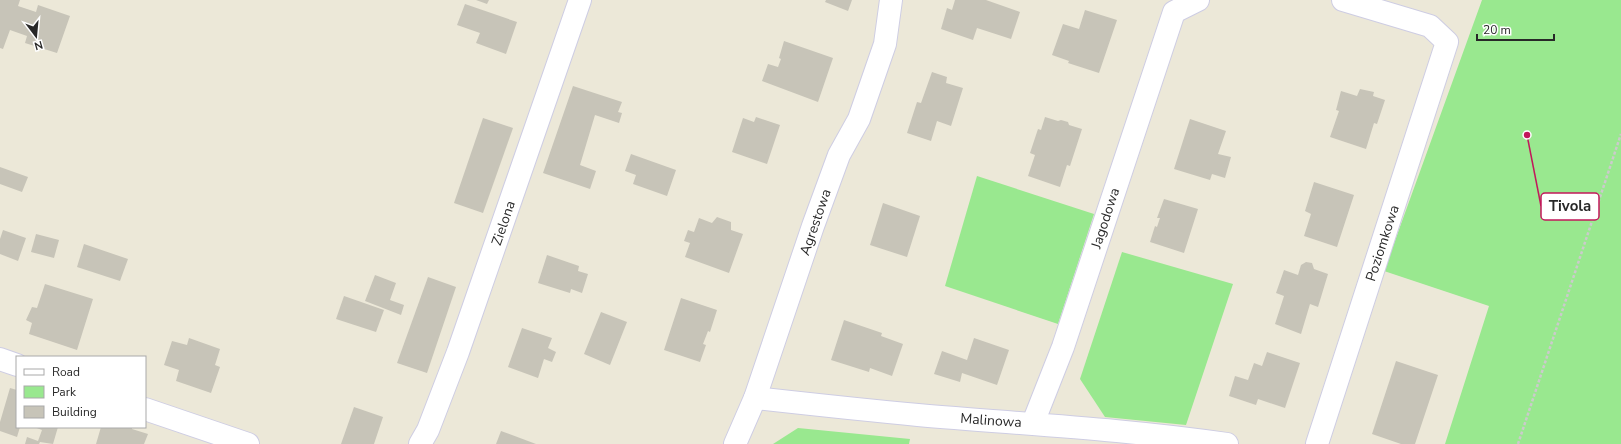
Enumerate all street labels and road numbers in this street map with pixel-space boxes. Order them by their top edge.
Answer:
street label: Jagodowa [1086,185,1124,252]
street label: Agrestowa [795,186,836,258]
street label: Zielona [487,198,520,248]
street label: Poziomkowa [1361,203,1404,284]
street label: Malinowa [960,409,1022,432]

